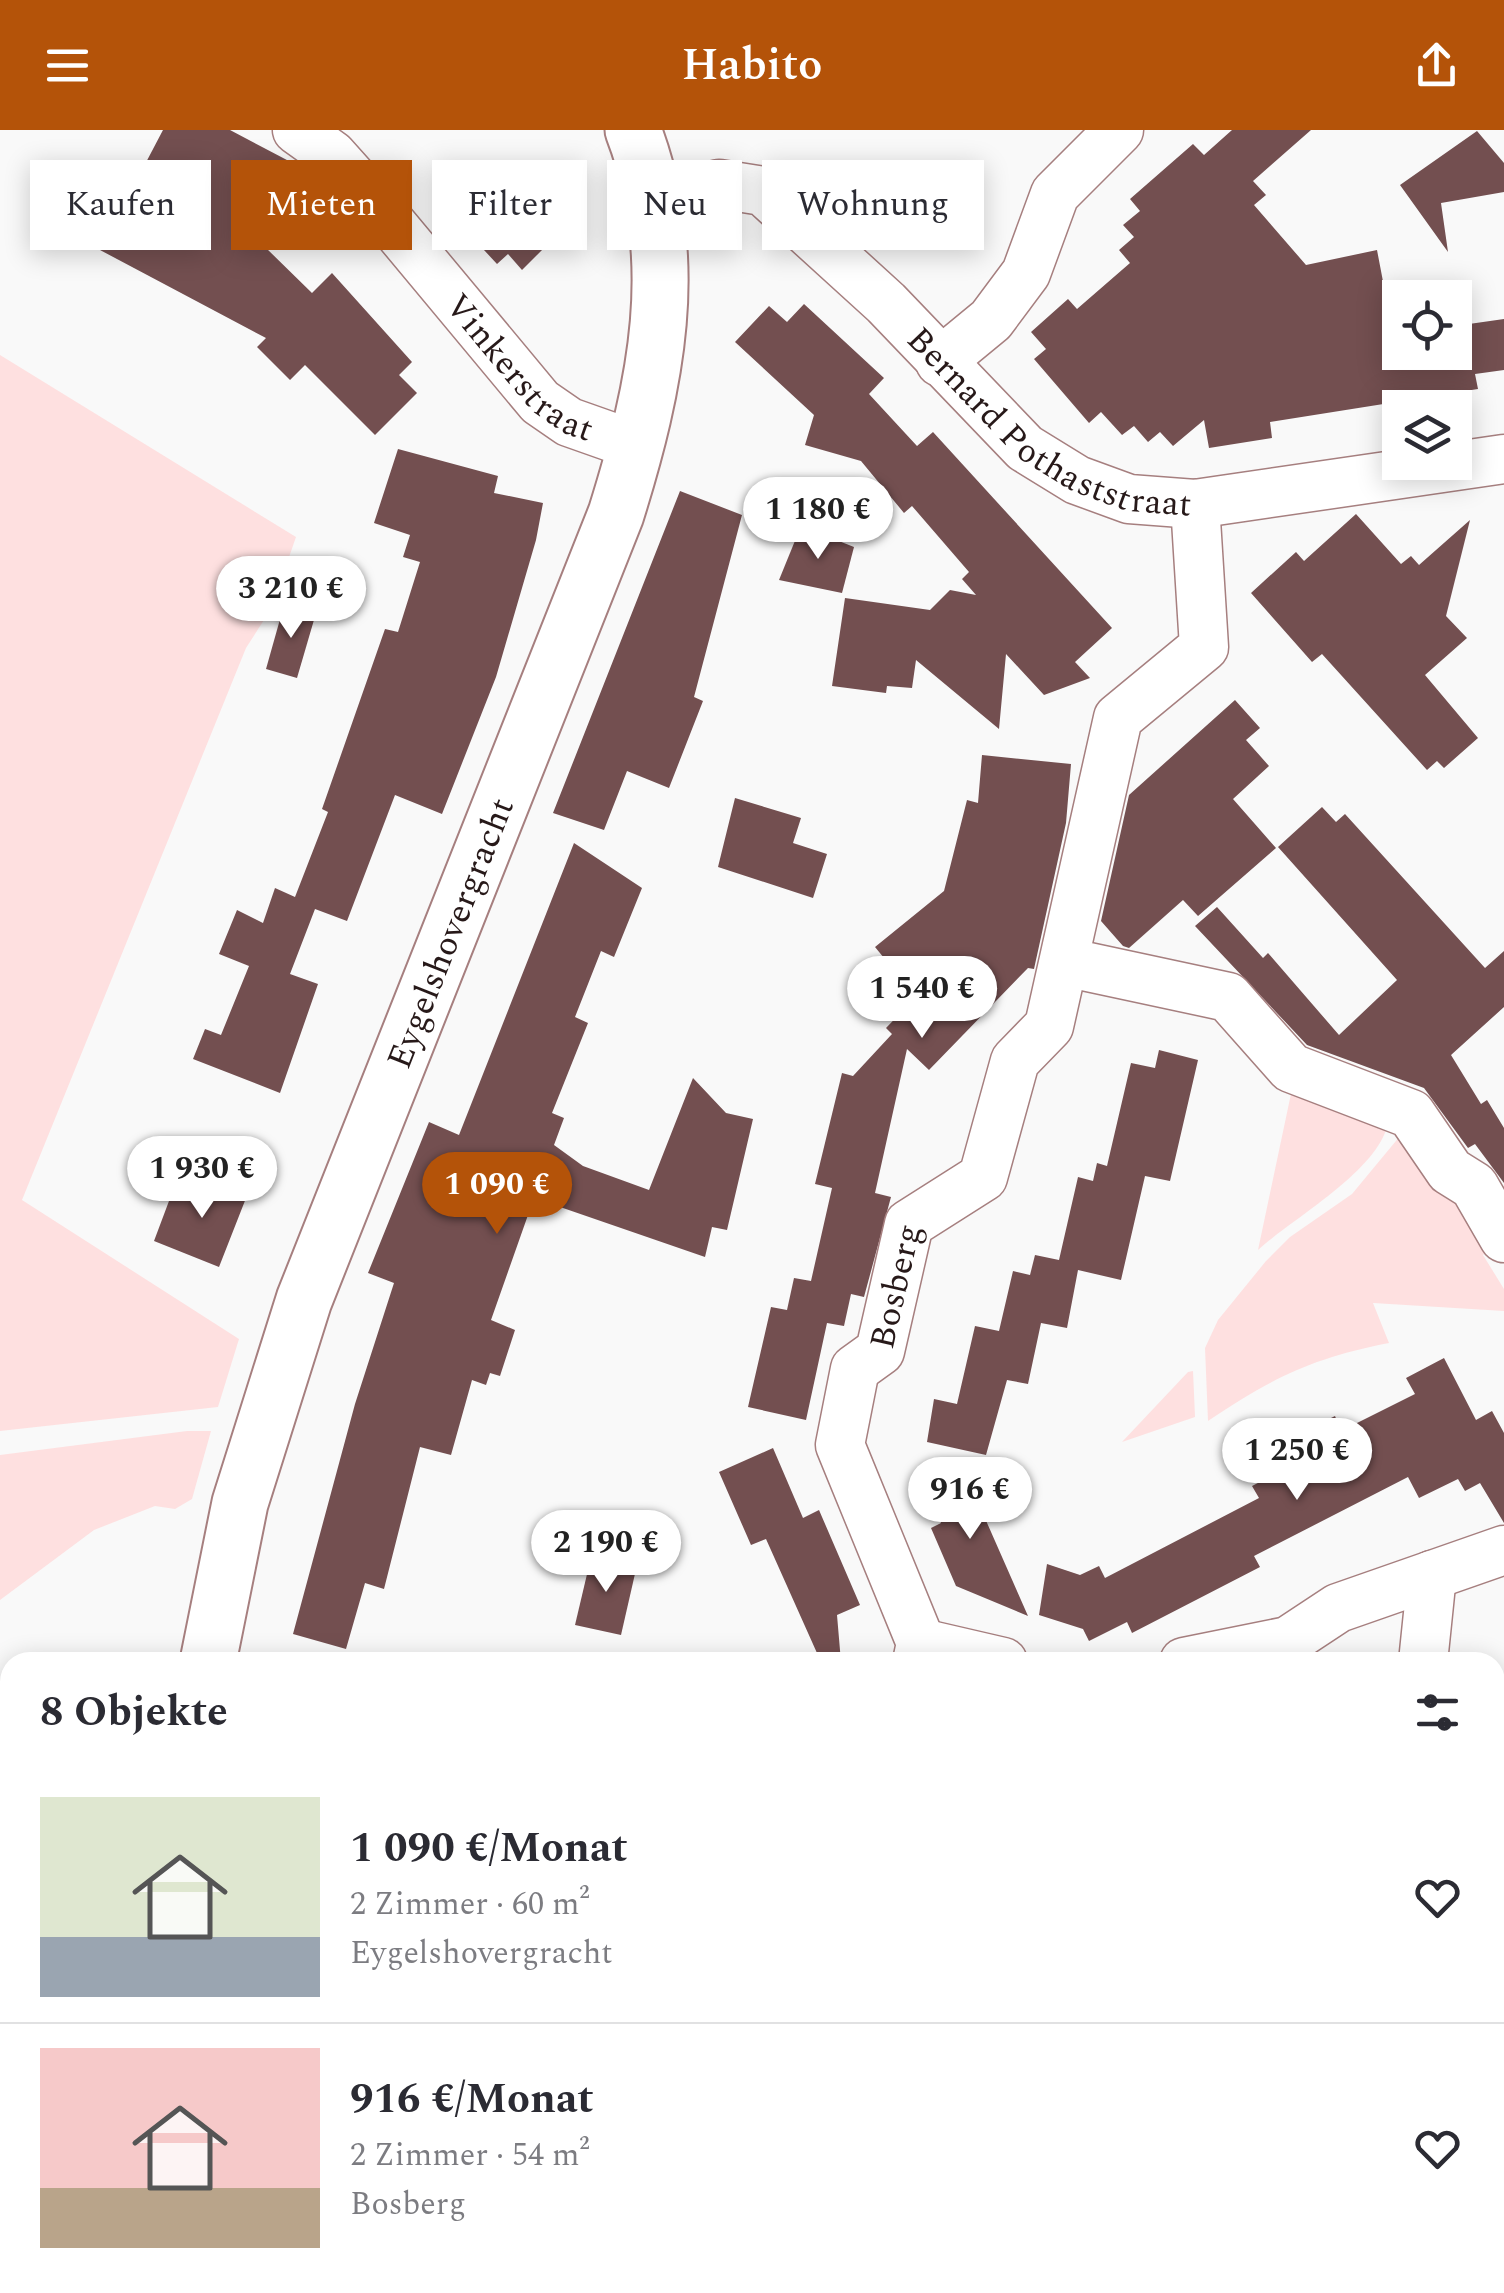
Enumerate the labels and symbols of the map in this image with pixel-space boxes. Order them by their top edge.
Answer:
street label: Vinkerstraat [432,282,600,457]
street label: Bernard Pothaststraat [894,315,1193,532]
pin: 1 180 € [726,477,910,562]
pin: 3 210 € [199,556,383,641]
street label: Eygelshovergracht [373,790,529,1077]
pin: 1 540 € [830,956,1014,1041]
pin: 1 930 € [110,1136,294,1221]
pin: 1 090 € [405,1152,589,1237]
street label: Bosberg [856,1219,936,1354]
pin: 1 250 € [1205,1418,1389,1503]
pin: 916 € [900,1457,1040,1542]
pin: 2 190 € [514,1510,698,1595]

